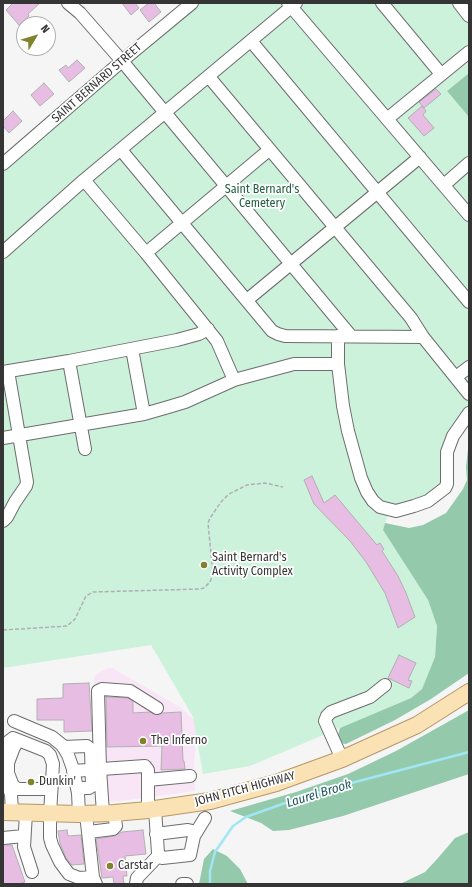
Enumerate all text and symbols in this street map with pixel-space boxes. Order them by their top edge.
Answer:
north arrow [16,16,56,56]
text: N [38,22,52,36]
street label: SAINT BERNARD STREET [49,40,145,126]
park label: Saint Bernard's Cemetery [225,183,299,211]
place label: Saint Bernard's Activity Complex [212,551,293,579]
marker: Saint Bernard's Activity Complex [199,560,209,570]
place label: The Inferno [151,734,207,748]
marker: The Inferno [138,736,148,746]
street label: JOHN FITCH HIGHWAY [193,769,297,809]
place label: Dunkin' [39,775,76,789]
marker: Dunkin' [26,777,36,787]
water label: Laurel Brook [285,777,353,811]
place label: Carstar [118,859,153,873]
marker: Carstar [105,861,115,871]

